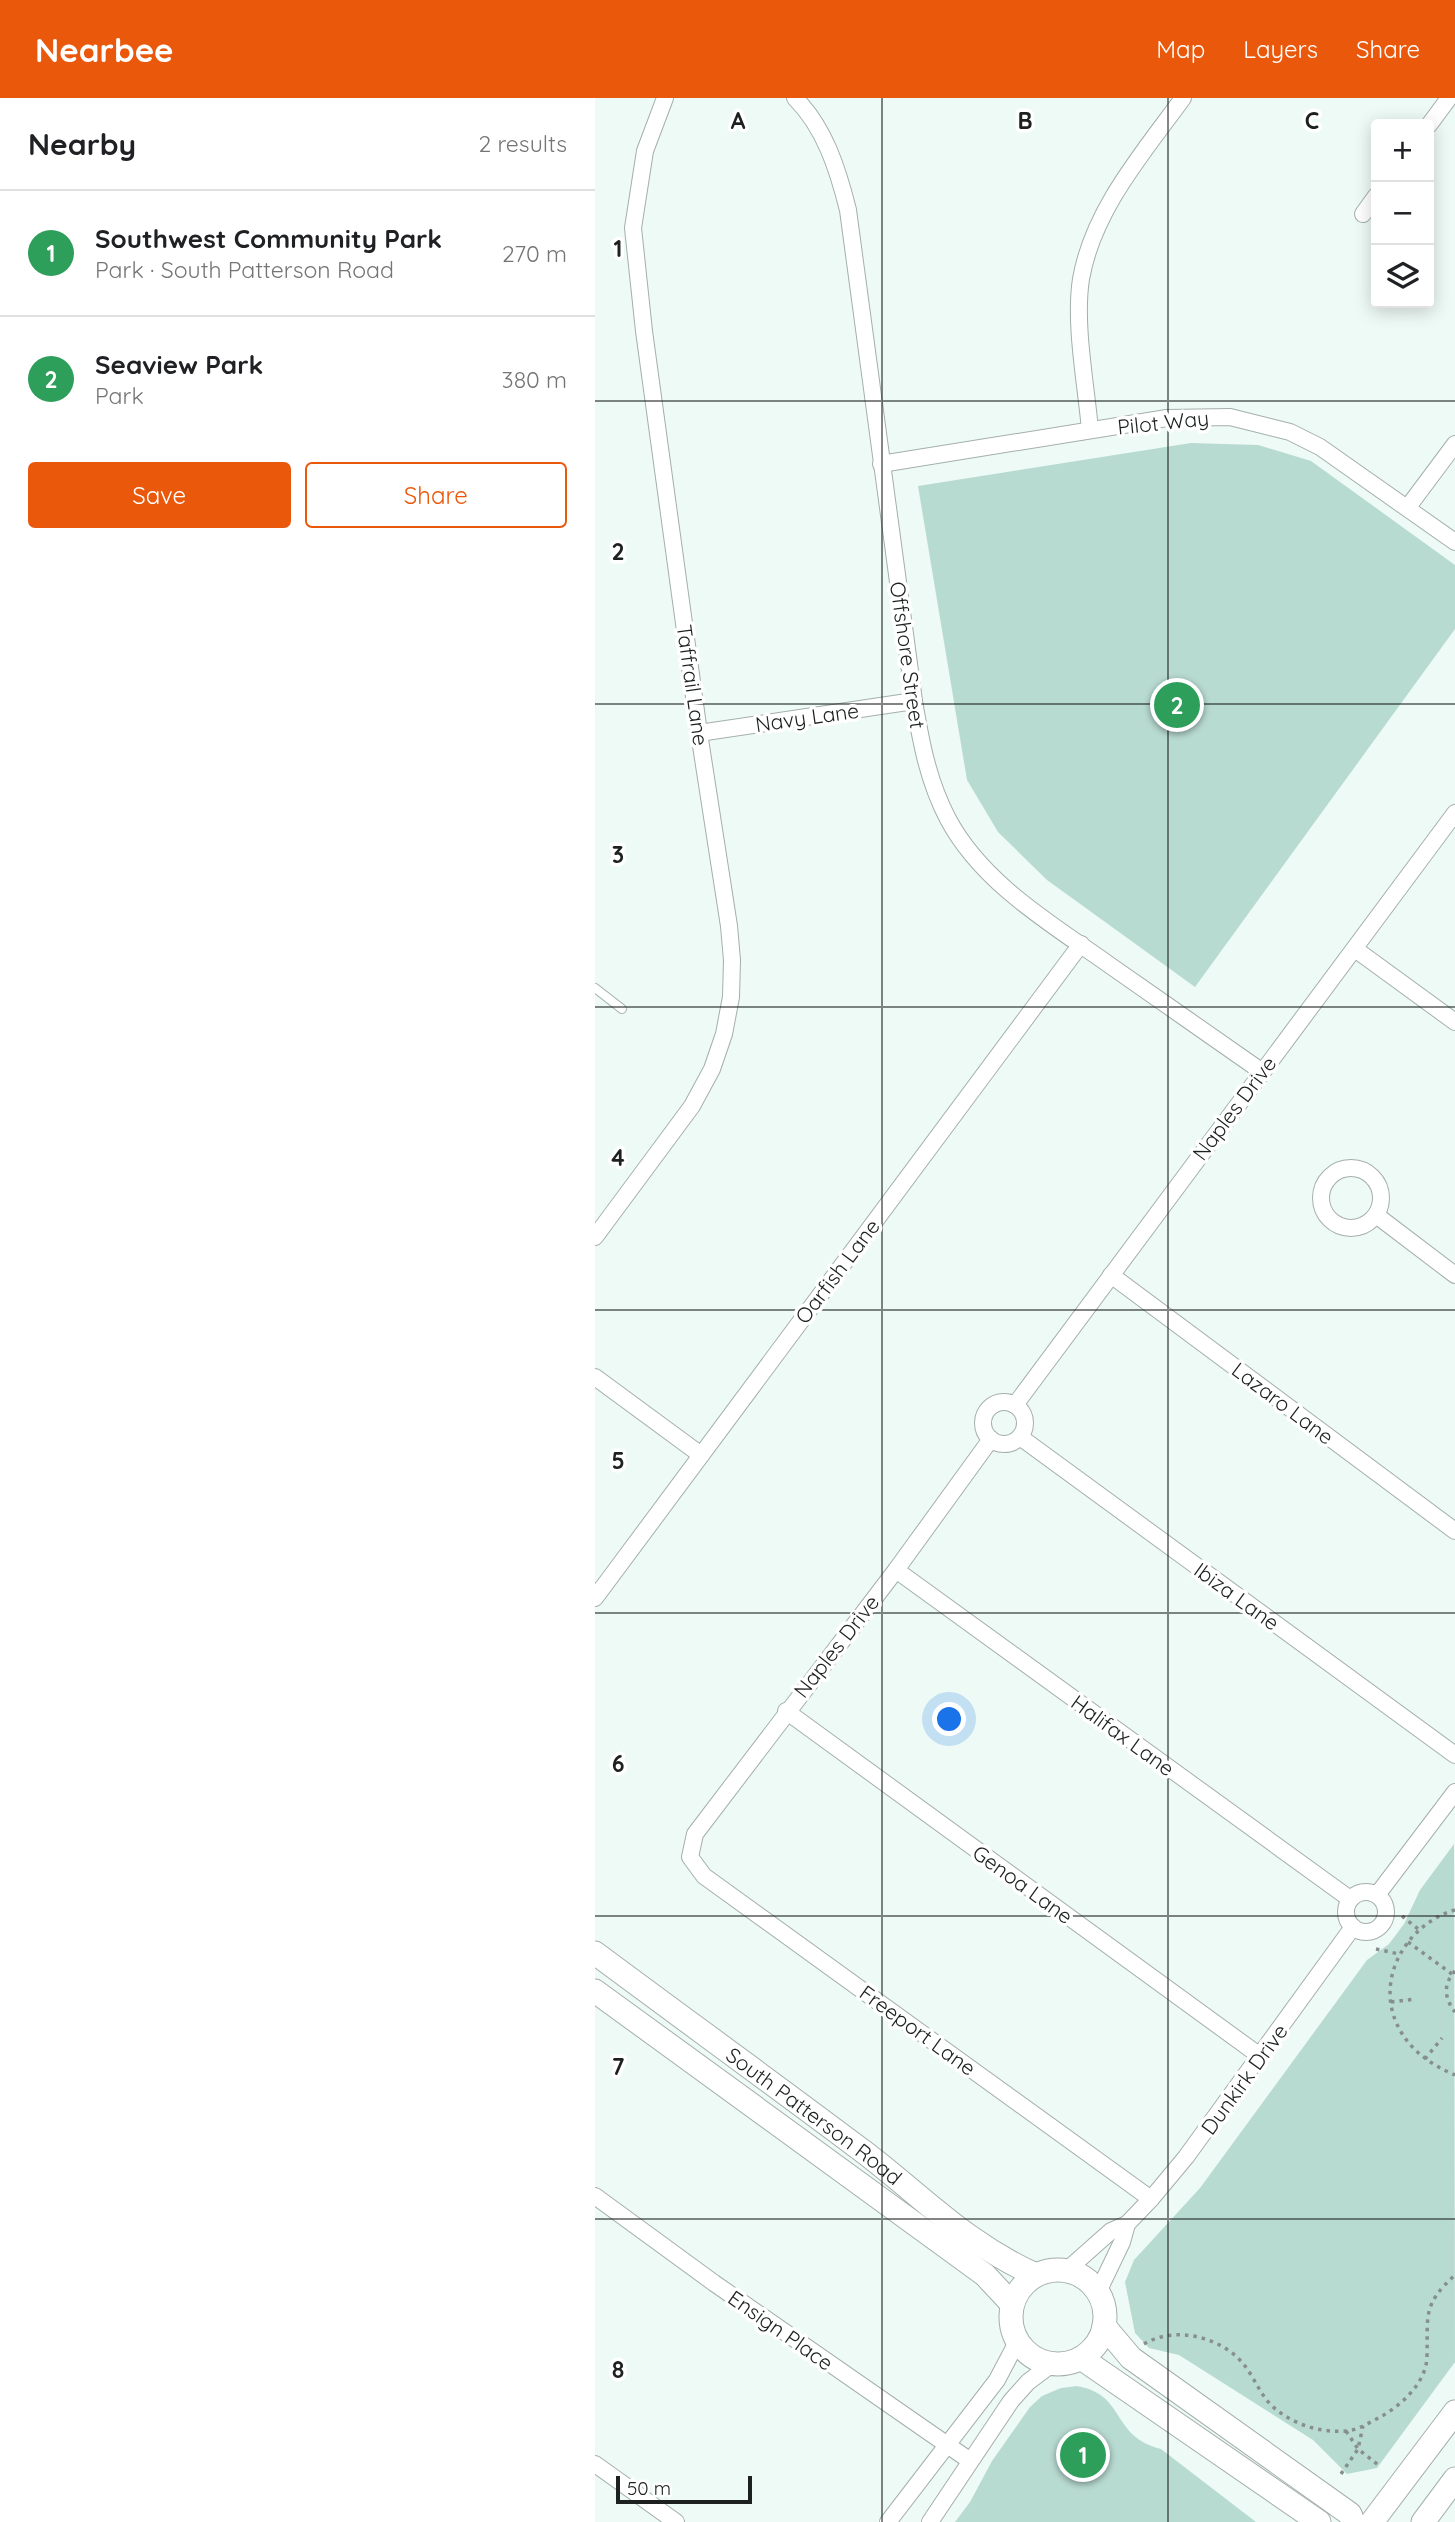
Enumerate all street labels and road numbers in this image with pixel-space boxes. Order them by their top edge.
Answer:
street label: Pilot Way [1116,404,1210,440]
street label: Offshore Street [885,580,931,730]
street label: Taffrail Lane [672,623,714,747]
street label: Navy Lane [753,697,861,737]
street label: Naples Drive [1186,1051,1282,1165]
street label: Oarfish Lane [789,1214,885,1328]
street label: Lazaro Lane [1227,1356,1339,1450]
street label: Ibiza Lane [1189,1556,1285,1636]
street label: Naples Drive [788,1589,884,1703]
street label: Halifax Lane [1066,1689,1180,1781]
street label: Genoa Lane [968,1839,1078,1929]
street label: Freeport Lane [855,1979,981,2081]
street label: Dunkirk Drive [1195,2019,1293,2139]
street label: South Patterson Road [721,2041,907,2190]
street label: Ensign Place [723,2284,839,2376]

